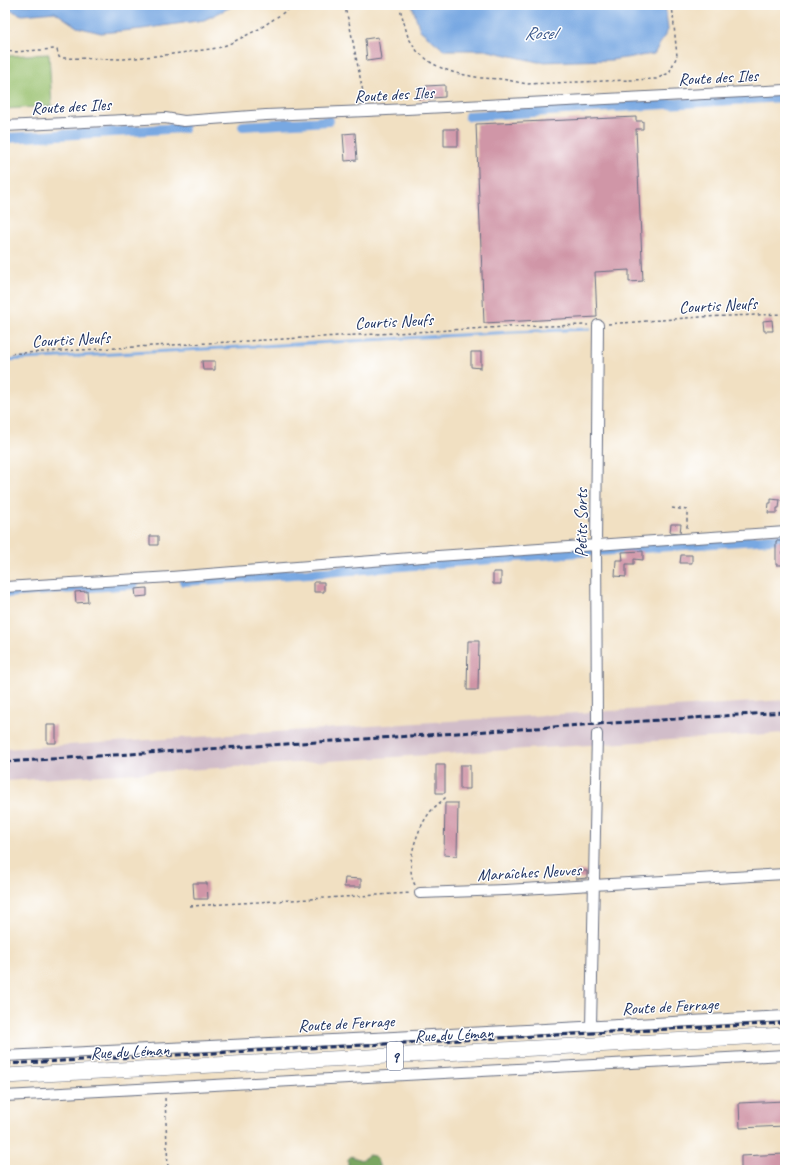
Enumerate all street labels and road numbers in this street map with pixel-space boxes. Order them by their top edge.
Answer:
street label: Route des Iles [678,65,760,90]
street label: Route des Iles [354,82,436,107]
street label: Route des Iles [31,94,113,119]
street label: Courtis Neufs [678,293,759,318]
street label: Courtis Neufs [354,309,435,334]
street label: Courtis Neufs [31,327,112,352]
street label: Petits Sorts [571,486,592,558]
street label: Maraîches Neuves [477,859,583,886]
street label: Route de Ferrage [621,993,720,1020]
street label: Route de Ferrage [297,1010,396,1037]
street label: Rue du Léman [414,1022,494,1047]
street label: Rue du Léman [90,1039,170,1064]
road number: 9 [387,1042,403,1070]

